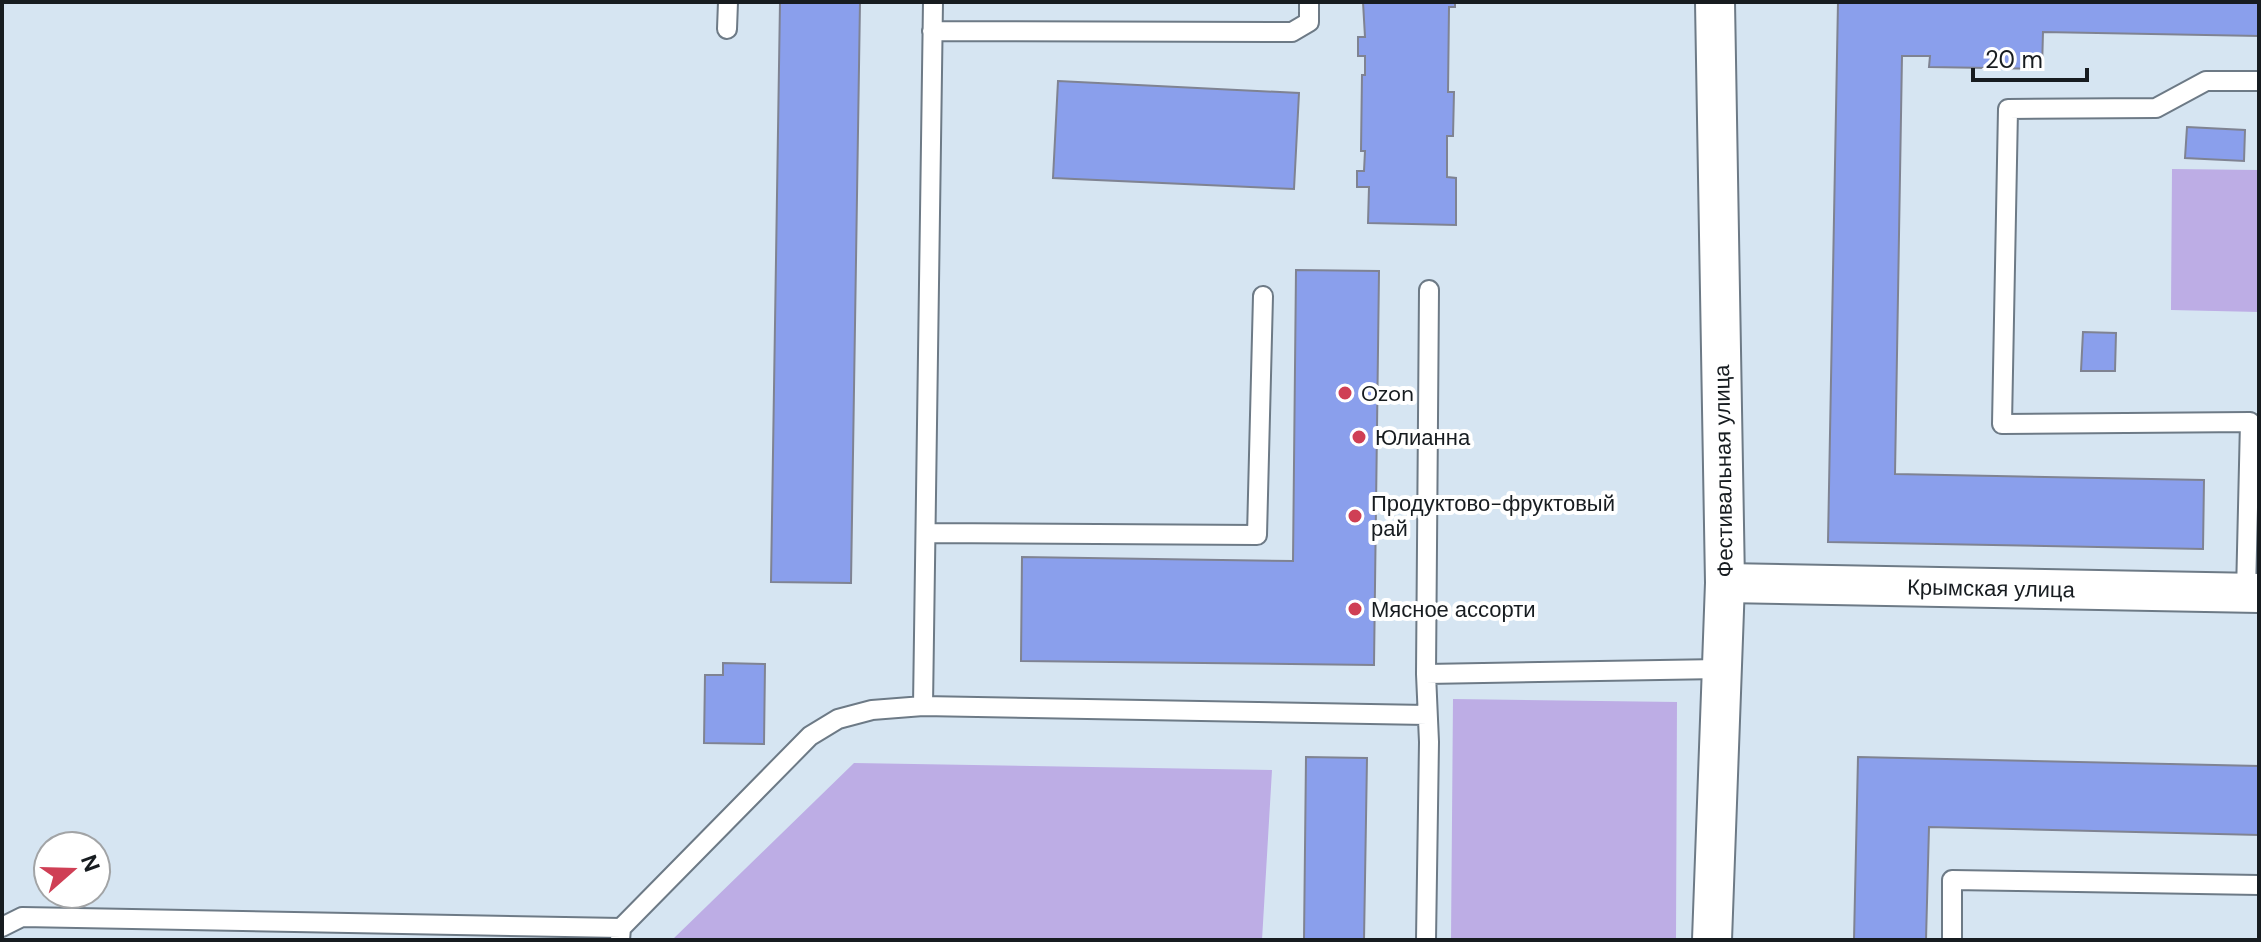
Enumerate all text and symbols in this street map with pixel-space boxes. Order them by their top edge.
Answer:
scale bar [1973,32,2087,82]
text: 20 m [1985,44,2043,75]
street label: Фестивальная улица [1707,364,1740,578]
place label: Ozon [1361,379,1414,408]
marker: Ozon [1336,384,1354,402]
place label: Юлианна [1375,423,1471,452]
marker: Юлианна [1350,428,1368,446]
place label: Продуктово-фруктовый рай [1371,489,1615,543]
marker: Продуктово-фруктовый рай [1346,507,1364,525]
street label: Крымская улица [1907,572,2076,605]
place label: Мясное ассорти [1371,595,1536,624]
marker: Мясное ассорти [1346,600,1364,618]
north arrow [32,830,112,910]
text: N [74,851,107,876]

